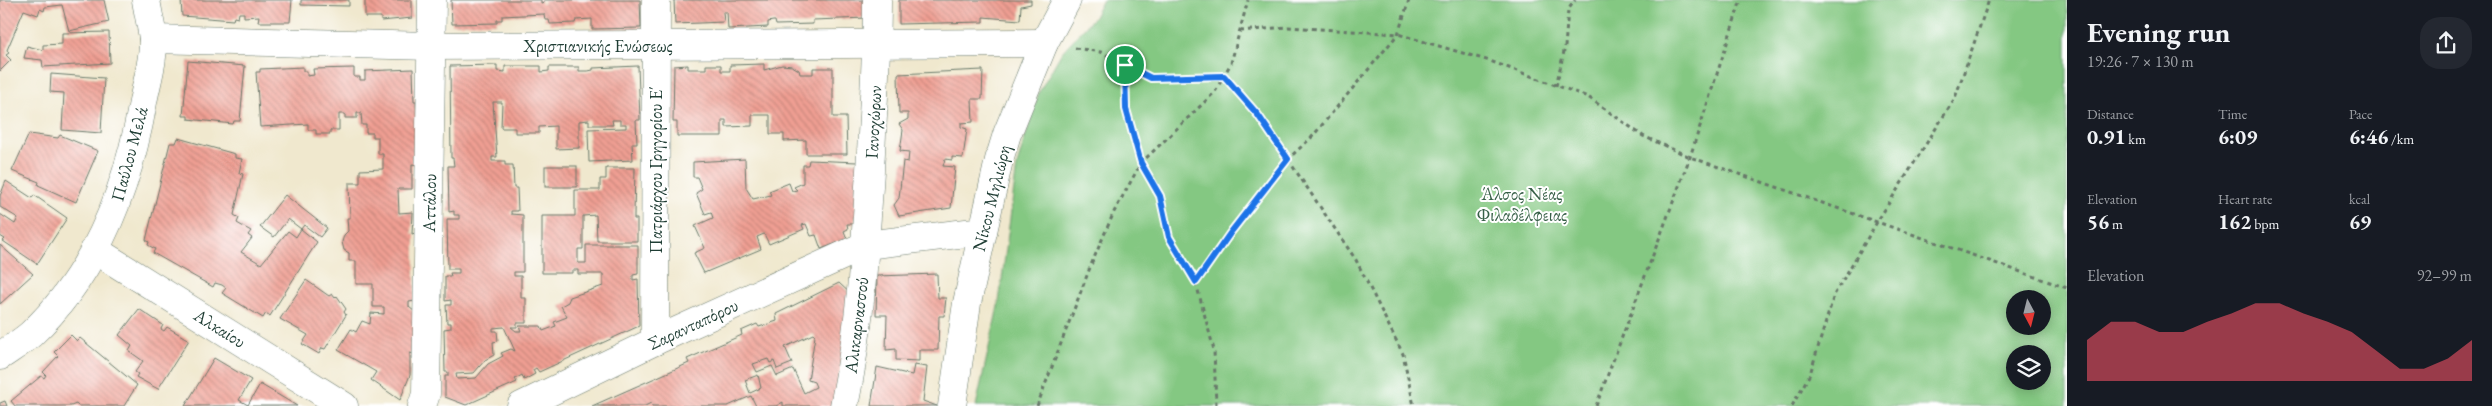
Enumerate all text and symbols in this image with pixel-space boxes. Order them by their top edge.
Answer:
text: Evening run [2087,14,2230,50]
button: share [2420,17,2472,69]
street label: Χριστιανικής Ενώσεως [522,34,673,57]
pin [1104,44,1146,86]
icon: arrive [1111,51,1139,79]
text: 19:26 · 7 × 130 m [2087,51,2194,72]
street label: Γανοχώρων [860,85,886,159]
street label: Πατριάρχου Γρηγορίου Ε΄ [644,86,667,254]
street label: Παύλου Μελά [105,103,153,204]
text: Distance [2087,105,2134,123]
text: Time [2218,105,2247,123]
text: Pace [2349,105,2373,123]
text: 0.91 [2087,123,2126,150]
text: 6:09 [2218,123,2257,150]
text: 6:46 [2349,123,2388,150]
text: km [2126,130,2146,148]
text: /km [2388,130,2414,148]
street label: Νίκου Μηλιώρη [967,142,1015,254]
street label: Αττάλου [417,173,441,234]
park label: Άλσος Νέας Φιλαδέλφειας [1477,182,1567,226]
text: Elevation [2087,190,2137,208]
text: Heart rate [2218,190,2272,208]
text: kcal [2349,190,2370,208]
text: 56 [2087,208,2109,235]
text: 162 [2218,208,2251,235]
text: 69 [2349,208,2371,235]
text: m [2109,215,2123,233]
text: bpm [2251,215,2280,233]
text: Elevation [2087,265,2145,286]
text: 92–99 m [2417,265,2472,286]
street label: Αλικαρνασσού [839,275,873,376]
north arrow [2006,290,2051,335]
map controls [2006,290,2051,390]
street label: Σαρανταπόρου [644,293,742,355]
street label: Αλκαίου [189,303,250,353]
button: layers [2006,345,2051,390]

